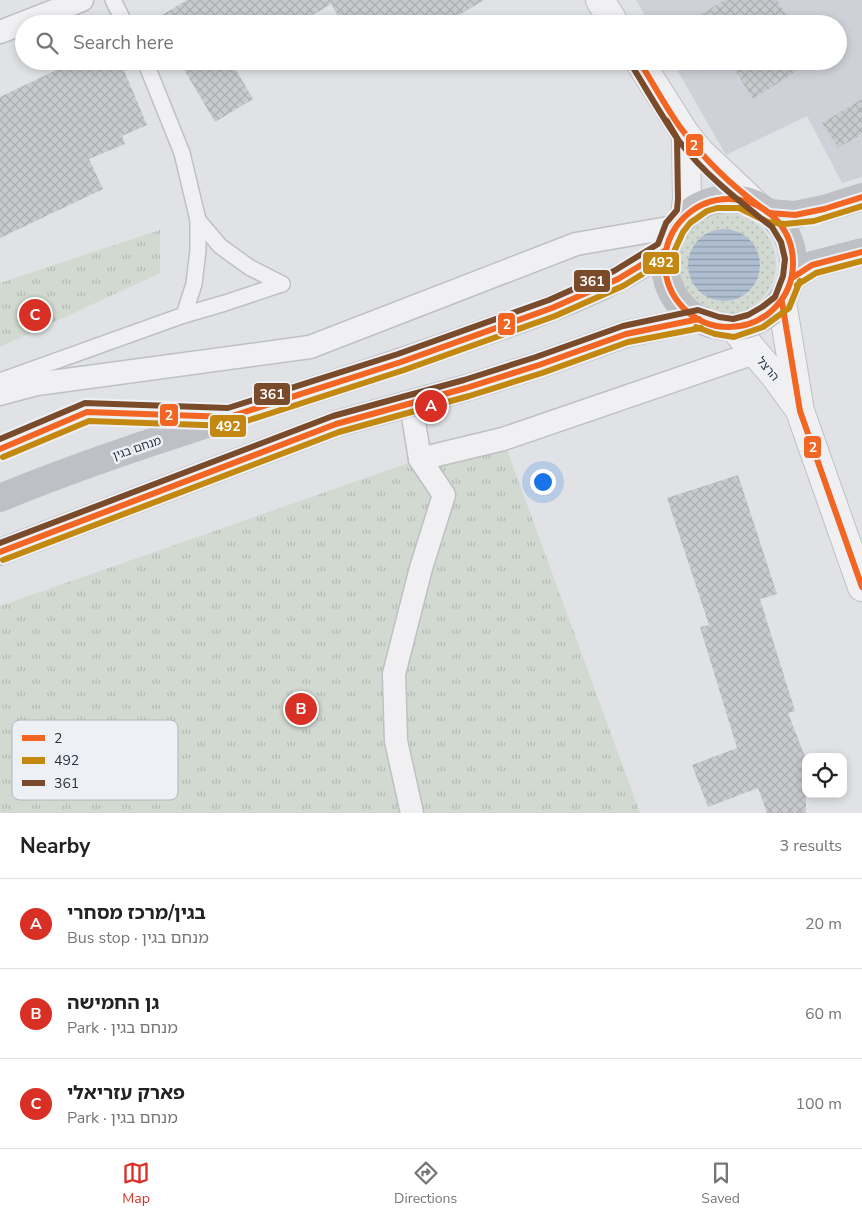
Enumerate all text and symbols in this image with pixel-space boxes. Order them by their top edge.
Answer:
search box [15,15,847,70]
icon: search [33,29,61,57]
text: Search here [73,30,174,56]
line badge: 2 [685,133,704,157]
text: 2 [690,136,698,155]
line badge: 492 [642,251,680,275]
text: 492 [648,253,674,272]
line badge: 361 [573,269,611,293]
text: 361 [579,272,605,291]
pin: C [19,296,51,334]
line badge: 2 [497,312,516,336]
text: 2 [503,315,511,334]
street label: הרצל [753,354,783,384]
line badge: 361 [253,382,291,406]
text: 361 [259,385,285,404]
pin: A [415,387,447,425]
line badge: 2 [159,403,179,427]
text: 2 [165,406,173,425]
line badge: 492 [209,414,247,438]
text: 492 [215,417,241,436]
street label: מנחם בגין [111,432,163,464]
line badge: 2 [803,435,822,459]
text: 2 [809,438,817,457]
your location [530,469,556,495]
pin: B [285,690,317,728]
legend [12,720,178,800]
text: 2 [54,729,62,748]
text: 492 [54,751,79,770]
map controls [802,753,847,798]
button: locate [802,753,847,798]
text: 361 [54,774,79,793]
text: Nearby [20,832,90,860]
text: 3 results [780,835,842,857]
text: בגין/מרכז מסחרי [67,900,206,926]
text: A [30,913,42,935]
text: 20 m [805,913,842,935]
text: Bus stop · מנחם בגין [67,927,209,949]
text: גן החמישה [67,990,159,1016]
text: B [30,1003,42,1025]
text: 60 m [805,1003,842,1025]
text: Park · מנחם בגין [67,1017,178,1039]
text: פארק עזריאלי [67,1080,185,1106]
text: C [31,1093,41,1115]
text: 100 m [795,1093,842,1115]
text: Park · מנחם בגין [67,1107,178,1129]
tab: Map [122,1159,150,1208]
tab: Directions [394,1159,457,1208]
tab: Saved [701,1159,740,1208]

